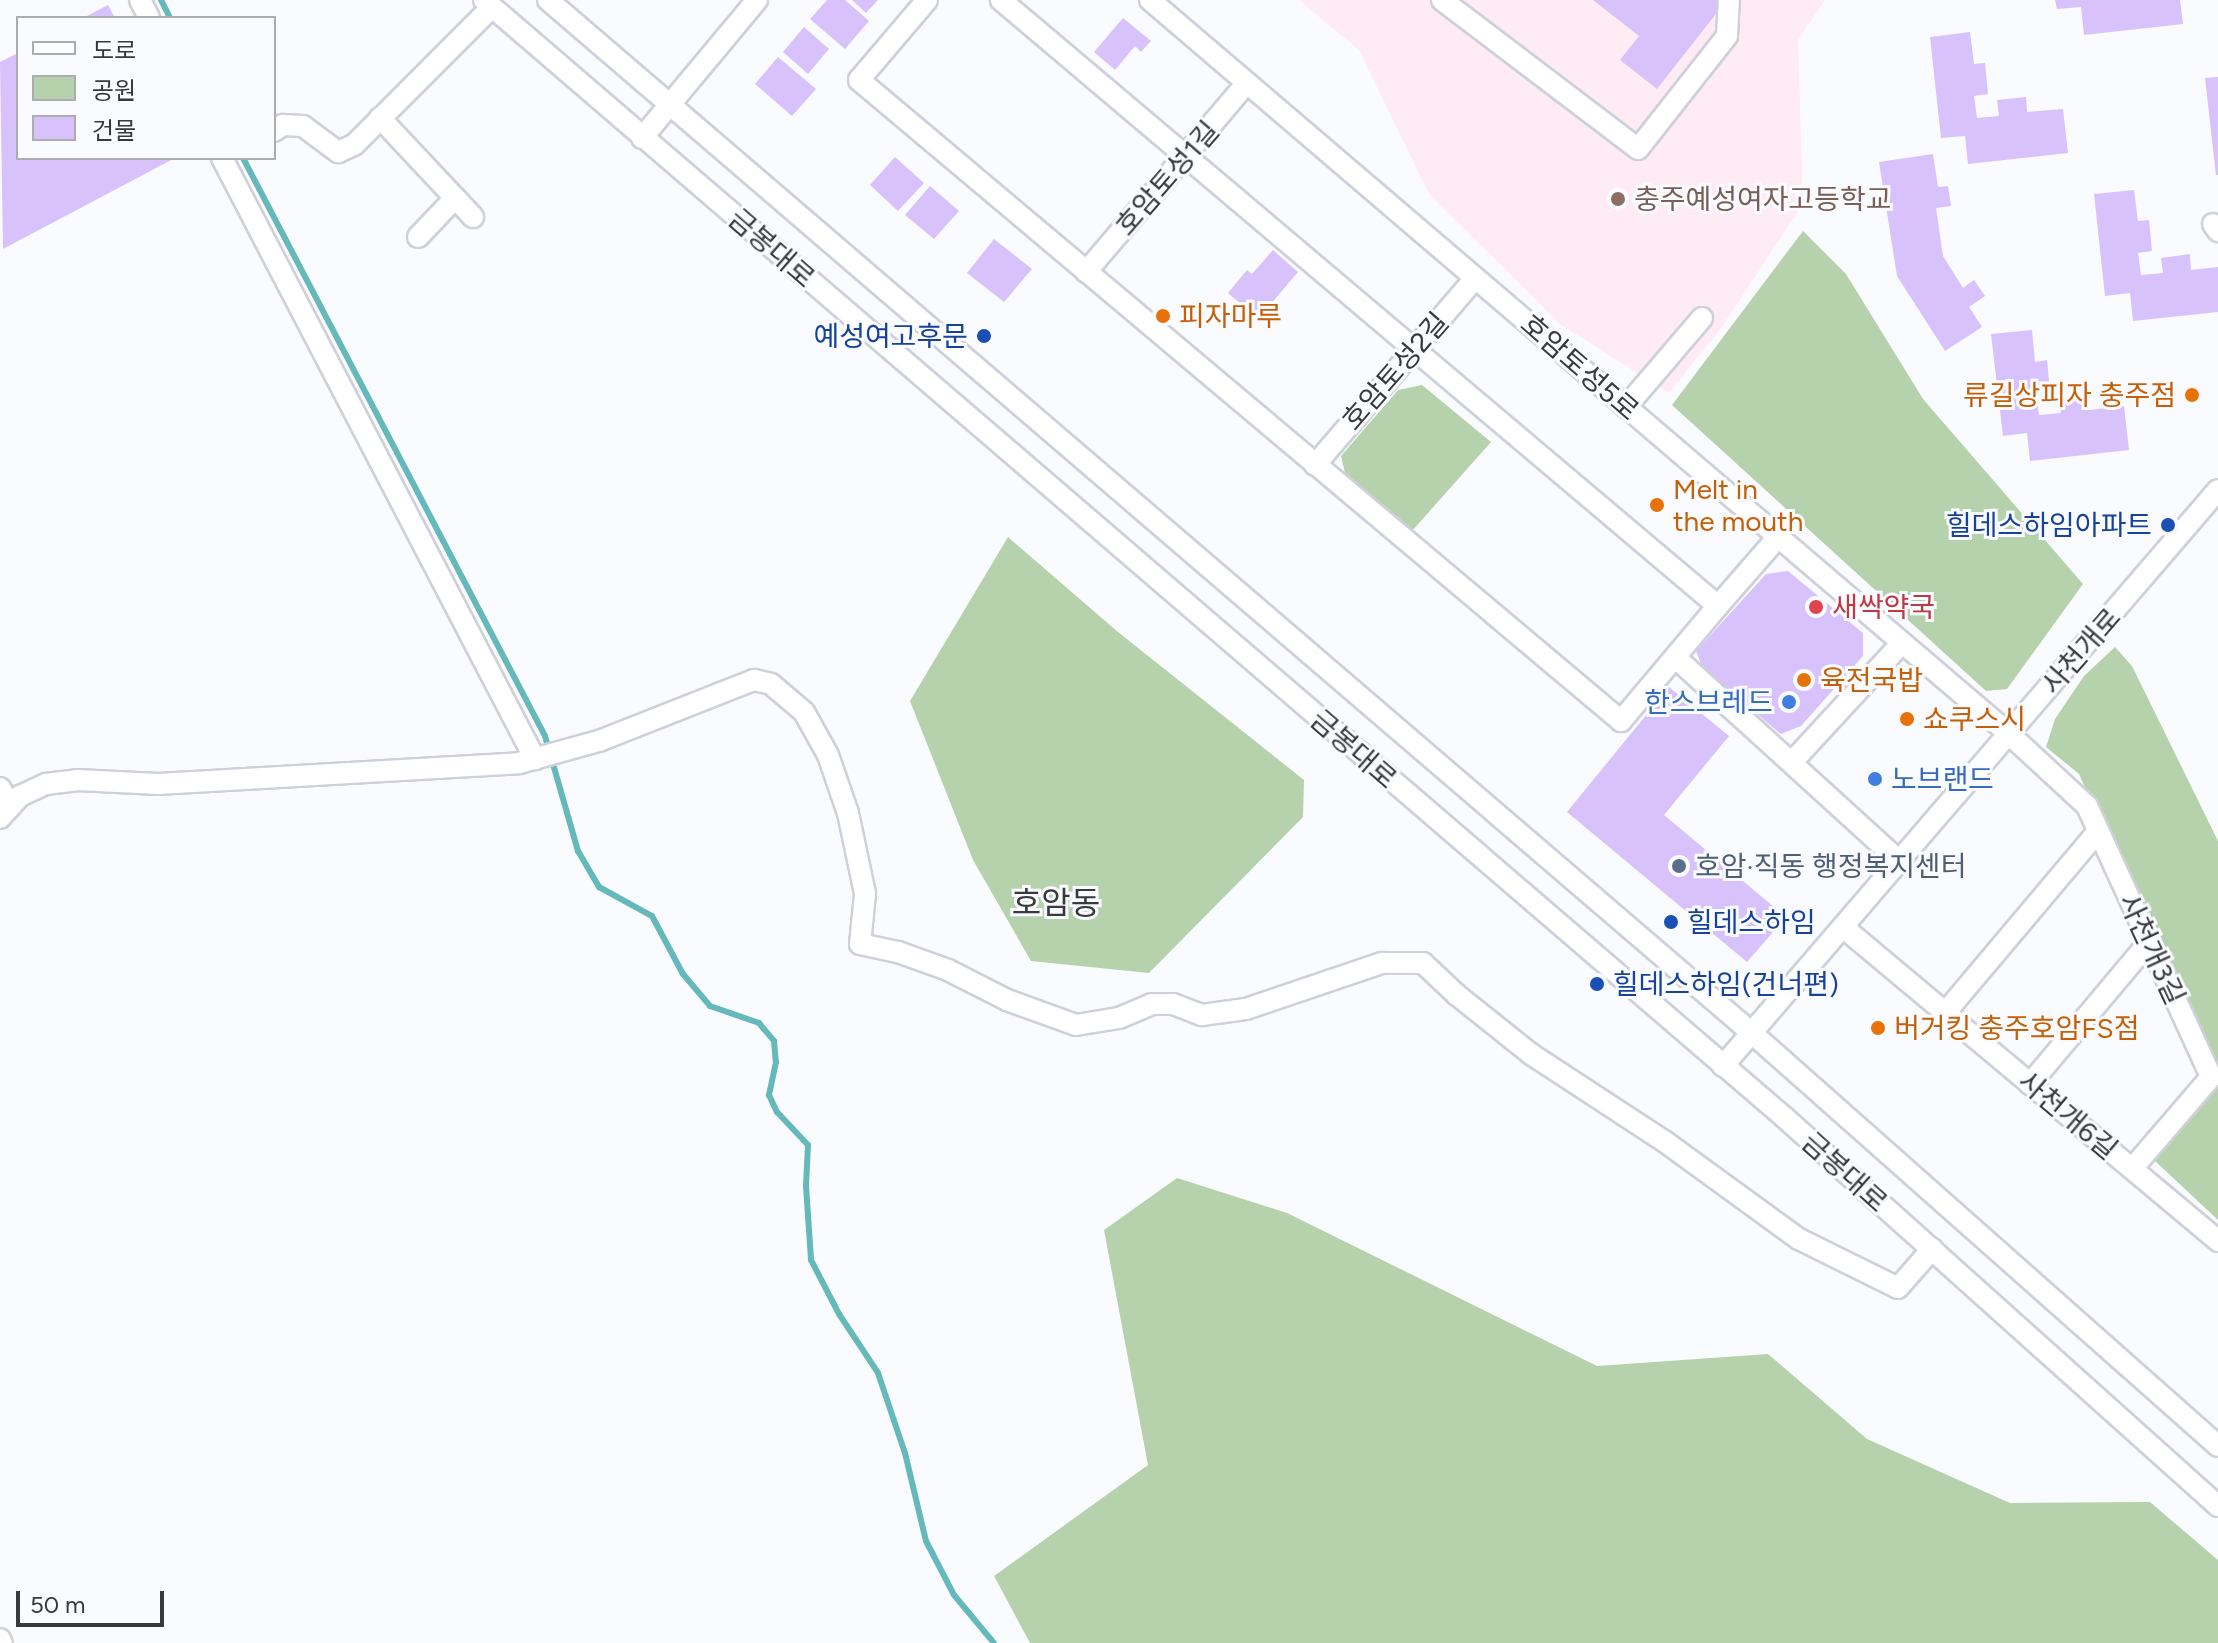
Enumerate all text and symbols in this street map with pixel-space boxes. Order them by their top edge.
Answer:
legend [16,16,276,160]
text: 도로 [92,36,136,65]
text: 공원 [92,76,136,105]
street label: 호암토성1길 [1108,114,1226,242]
text: 건물 [92,116,136,145]
place label: 충주예성여자고등학교 [1634,182,1892,216]
marker: 충주예성여자고등학교 [1609,190,1627,208]
street label: 금봉대로 [722,202,822,294]
place label: 피자마루 [1179,299,1282,333]
street label: 호암토성2길 [1335,305,1455,437]
marker: 피자마루 [1154,307,1172,325]
street label: 호암토성5로 [1514,307,1646,427]
place label: 예성여고후문 [813,319,968,353]
marker: 예성여고후문 [975,327,993,345]
place label: 류길상피자 충주점 [1963,378,2176,412]
marker: 류길상피자 충주점 [2183,386,2201,404]
place label: Melt in the mouth [1673,472,1803,538]
marker: Melt in the mouth [1648,496,1666,514]
place label: 힐데스하임아파트 [1946,508,2152,542]
marker: 힐데스하임아파트 [2159,516,2177,534]
place label: 새싹약국 [1832,590,1935,624]
marker: 새싹약국 [1807,598,1825,616]
street label: 사천개로 [2035,601,2127,701]
place label: 육전국밥 [1820,663,1923,697]
marker: 육전국밥 [1795,671,1813,689]
place label: 한스브레드 [1644,685,1773,719]
marker: 한스브레드 [1780,693,1798,711]
place label: 쇼쿠스시 [1923,702,2026,736]
street label: 금봉대로 [1304,703,1404,795]
marker: 쇼쿠스시 [1898,710,1916,728]
place label: 노브랜드 [1891,762,1994,796]
marker: 노브랜드 [1866,770,1884,788]
place label: 호암·직동 행정복지센터 [1695,849,1967,883]
marker: 호암·직동 행정복지센터 [1670,857,1688,875]
district label: 호암동 [1012,884,1100,922]
street label: 사천개3길 [2112,888,2192,1010]
place label: 힐데스하임 [1687,905,1816,939]
marker: 힐데스하임 [1662,913,1680,931]
place label: 힐데스하임(건너편) [1613,967,1839,1001]
marker: 힐데스하임(건너편) [1588,975,1606,993]
place label: 버거킹 충주호암FS점 [1894,1011,2139,1045]
marker: 버거킹 충주호암FS점 [1869,1019,1887,1037]
street label: 사천개6길 [2012,1064,2124,1166]
street label: 금봉대로 [1795,1125,1895,1219]
scale bar [20,1575,168,1625]
text: 50 m [30,1590,86,1619]

